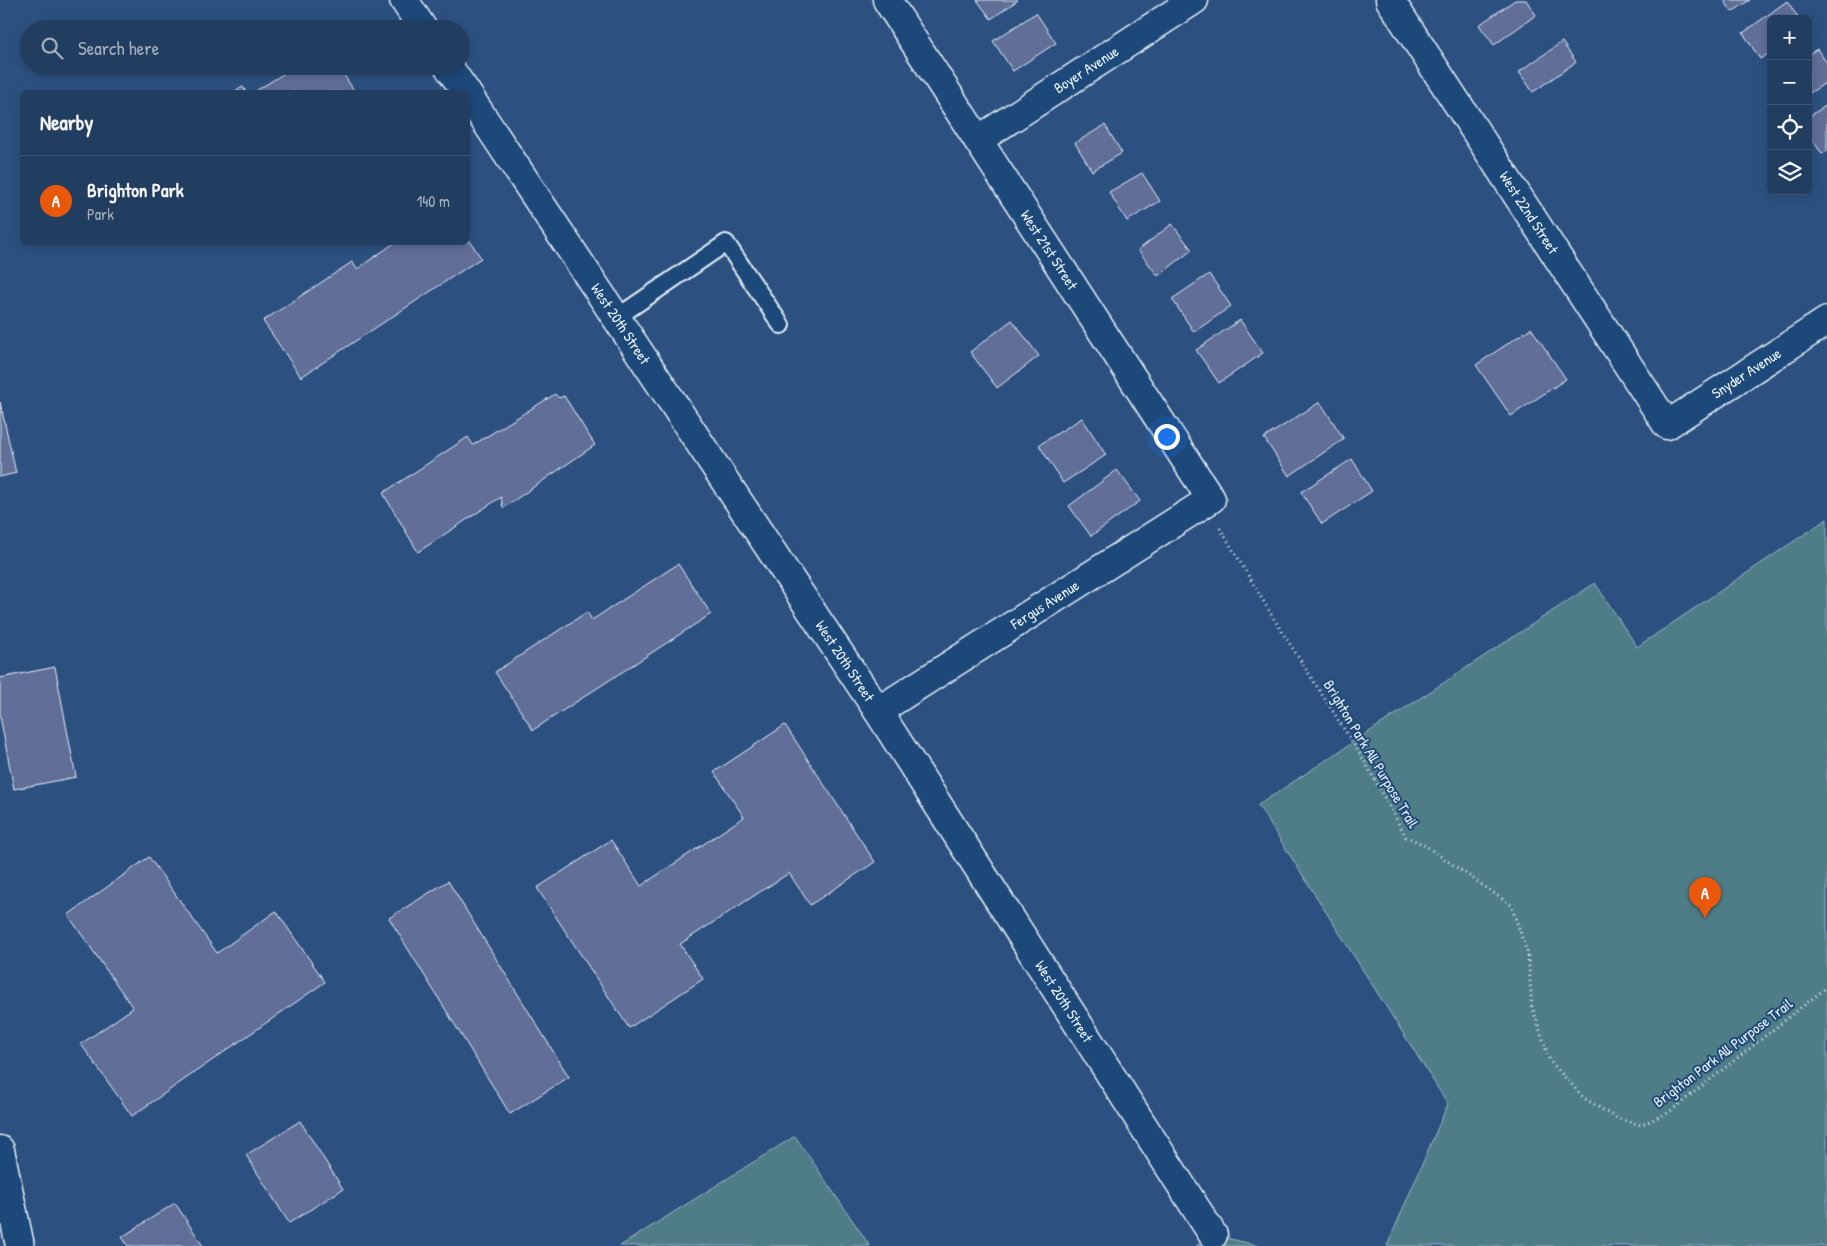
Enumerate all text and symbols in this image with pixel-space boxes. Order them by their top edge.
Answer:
map controls [1767,15,1812,195]
button: + [1767,15,1812,60]
search box [20,20,470,75]
icon: search [38,34,66,62]
text: Search here [78,35,159,61]
street label: Boyer Avenue [1049,41,1122,98]
button: − [1767,60,1812,105]
button: locate [1767,105,1812,150]
text: Nearby [40,108,93,137]
button: layers [1767,150,1812,195]
street label: West 22nd Street [1494,167,1564,259]
text: Brighton Park [87,177,184,203]
text: A [52,190,60,212]
text: 140 m [416,190,450,212]
text: Park [87,203,114,225]
street label: West 21st Street [1016,206,1084,294]
street label: West 20th Street [586,279,656,369]
street label: Snyder Avenue [1707,343,1785,403]
your location [1154,424,1180,450]
street label: Fergus Avenue [1006,575,1083,634]
street label: West 20th Street [811,616,880,706]
street label: Brighton Park All Purpose Trail [1319,676,1424,832]
pin: A [1689,877,1721,918]
street label: West 20th Street [1030,956,1099,1047]
street label: Brighton Park All Purpose Trail [1649,993,1797,1112]

